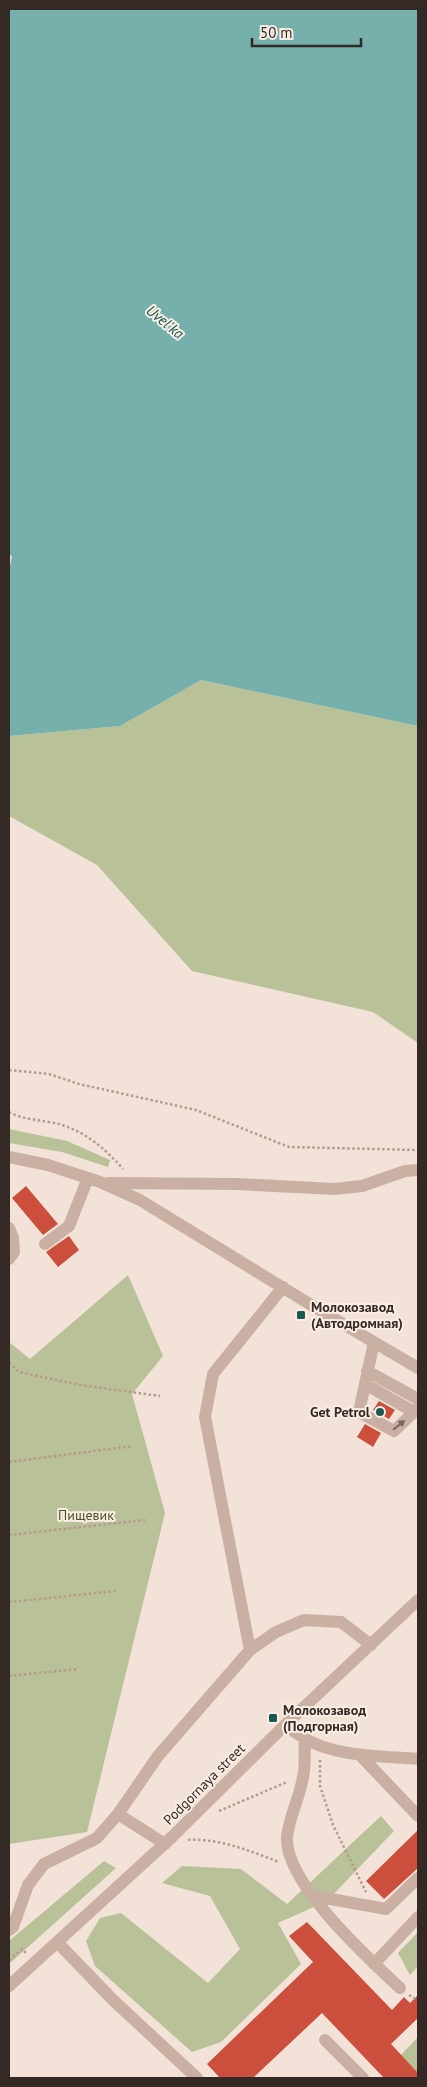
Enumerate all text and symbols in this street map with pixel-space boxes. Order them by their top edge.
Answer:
scale bar [252,15,361,47]
text: 50 m [260,23,293,42]
water label: Uvel'ka [142,301,189,343]
place label: Молокозавод (Автодромная) [311,1298,403,1332]
marker: Молокозавод (Автодромная) [295,1309,307,1321]
place label: Get Petrol [310,1403,371,1421]
marker: Get Petrol [374,1406,386,1418]
one-way arrow [393,1420,406,1430]
park label: Пищевик [58,1506,114,1524]
place label: Молокозавод (Подгорная) [283,1701,366,1735]
marker: Молокозавод (Подгорная) [267,1712,279,1724]
street label: Podgornaya street [159,1739,249,1829]

